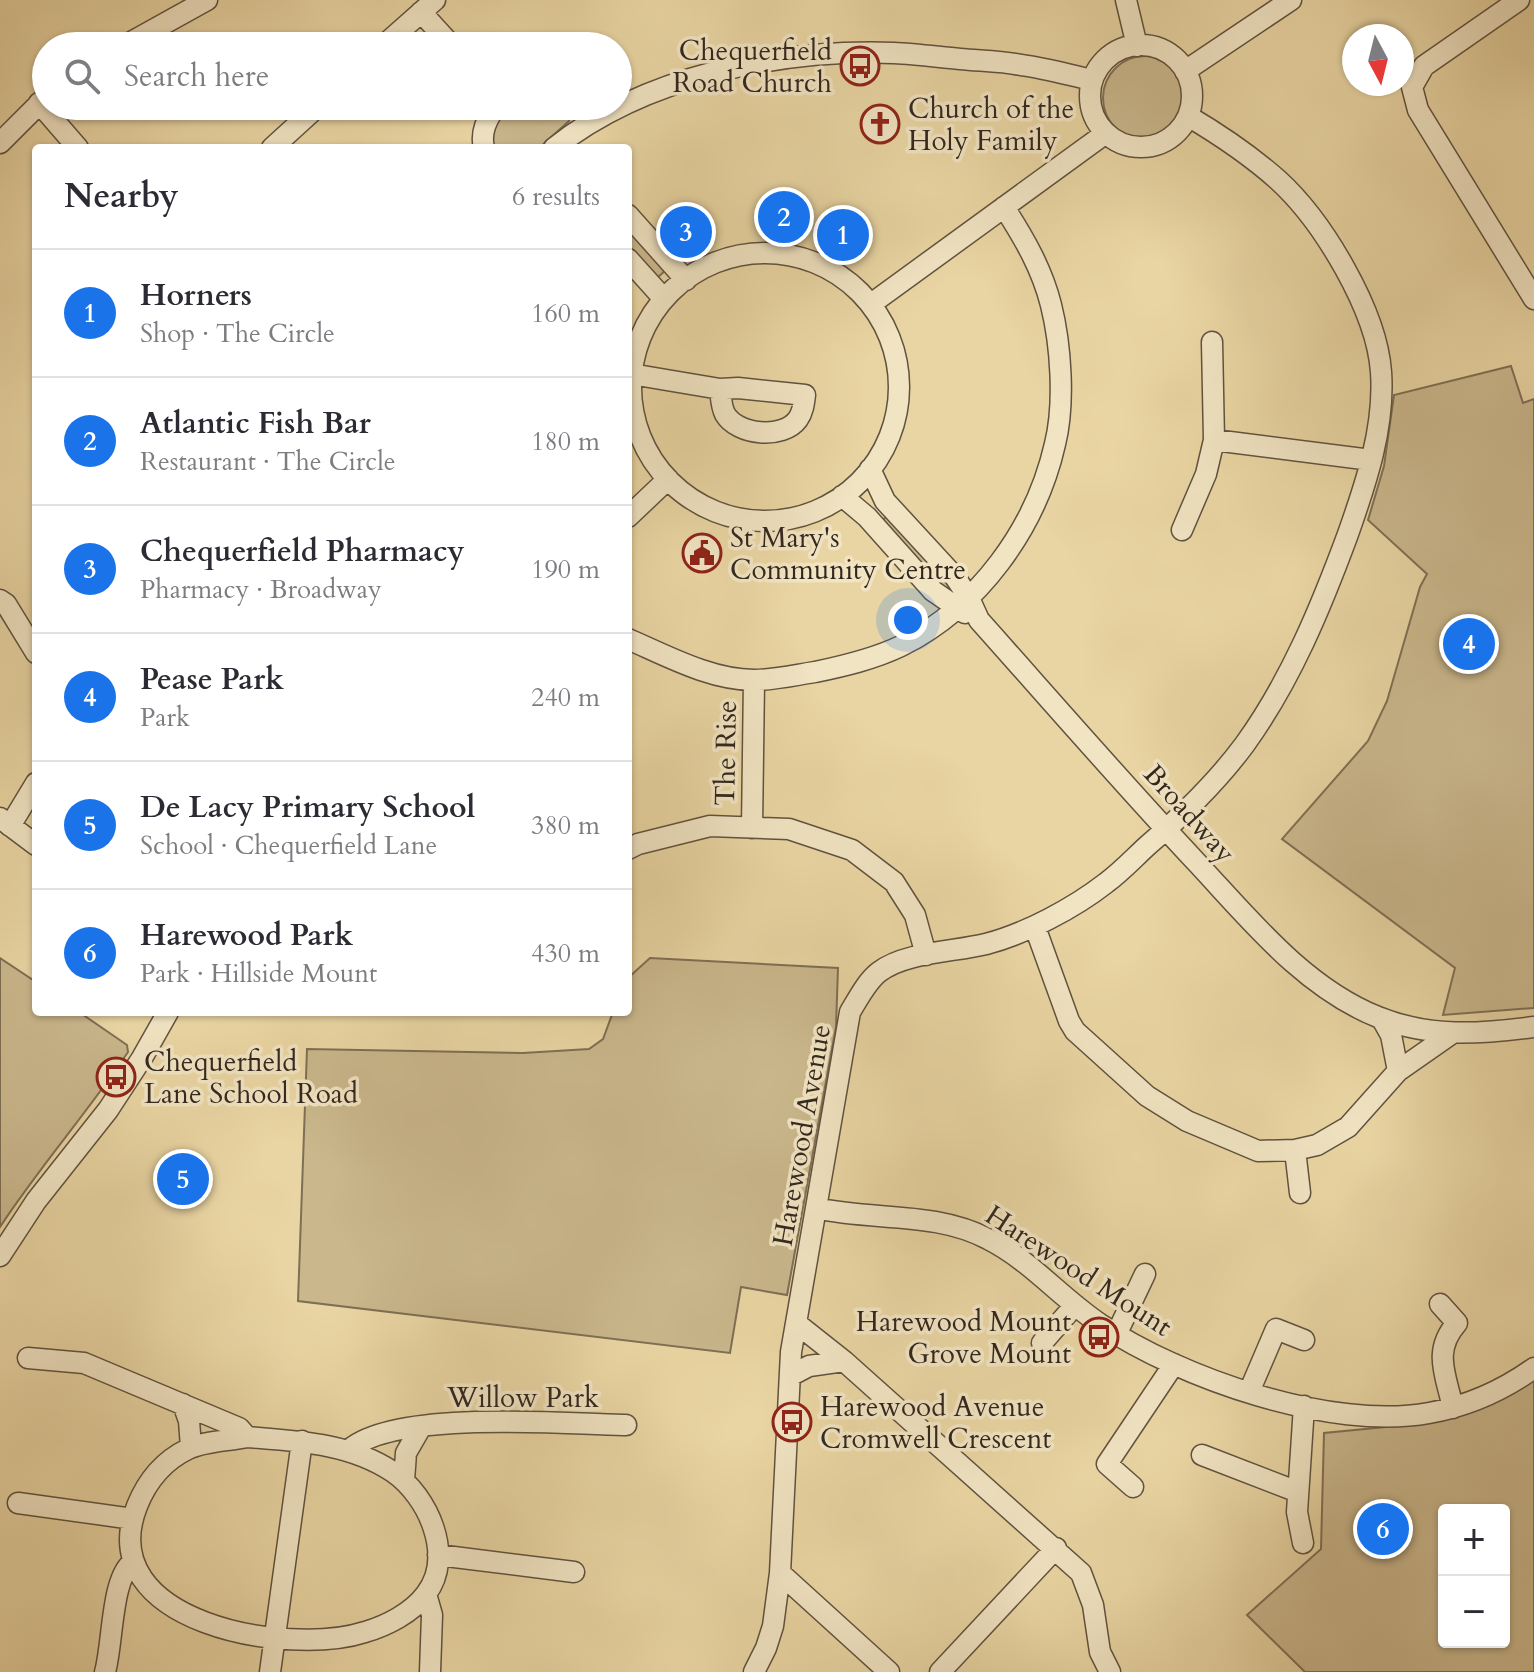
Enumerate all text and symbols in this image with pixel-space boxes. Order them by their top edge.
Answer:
north arrow [1342,24,1414,96]
search box [32,32,632,120]
place label: Chequerfield Road Church [672,32,832,102]
bus stop icon: Chequerfield Road Church [839,45,881,87]
icon: search [60,54,104,98]
text: Search here [124,56,269,97]
place label: Church of the Holy Family [908,90,1074,160]
church icon: Church of the Holy Family [859,103,901,145]
text: Nearby [64,173,179,219]
text: 6 results [512,179,600,214]
pin: 2 [758,187,810,247]
pin: 3 [660,202,712,262]
pin: 1 [817,205,869,265]
text: Horners [140,275,252,316]
text: 1 [83,296,97,331]
text: 160 m [531,296,600,331]
text: Shop · The Circle [140,316,335,351]
text: Atlantic Fish Bar [140,403,371,444]
text: 2 [83,424,97,459]
text: 180 m [531,424,600,459]
text: Restaurant · The Circle [140,444,396,479]
place label: St Mary's Community Centre [730,519,966,589]
text: Chequerfield Pharmacy [140,531,465,572]
public building icon: St Mary's Community Centre [681,532,723,574]
text: 3 [83,552,97,587]
text: 190 m [531,552,600,587]
text: Pharmacy · Broadway [140,572,382,607]
your location [888,600,928,640]
pin: 4 [1443,614,1495,674]
text: Pease Park [140,659,284,700]
text: 4 [83,680,97,715]
text: 240 m [531,680,600,715]
text: Park [140,700,190,735]
street label: The Rise [706,700,746,806]
street label: Broadway [1135,756,1244,871]
text: De Lacy Primary School [140,787,475,828]
text: 5 [83,808,97,843]
text: 380 m [531,808,600,843]
text: School · Chequerfield Lane [140,828,437,863]
text: Harewood Park [140,915,353,956]
text: 6 [83,936,97,971]
text: 430 m [531,936,600,971]
text: Park · Hillside Mount [140,956,377,991]
street label: Harewood Avenue [764,1021,840,1249]
place label: Chequerfield Lane School Road [144,1043,358,1113]
bus stop icon: Chequerfield Lane School Road [95,1056,137,1098]
pin: 5 [157,1149,209,1209]
street label: Harewood Mount [978,1196,1179,1345]
place label: Harewood Mount Grove Mount [856,1303,1071,1373]
bus stop icon: Harewood Mount Grove Mount [1078,1316,1120,1358]
street label: Willow Park [446,1379,599,1417]
place label: Harewood Avenue Cromwell Crescent [820,1388,1051,1458]
bus stop icon: Harewood Avenue Cromwell Crescent [771,1401,813,1443]
pin: 6 [1357,1499,1409,1559]
map controls [1438,1504,1510,1648]
button: + [1438,1504,1510,1576]
button: − [1438,1576,1510,1648]

